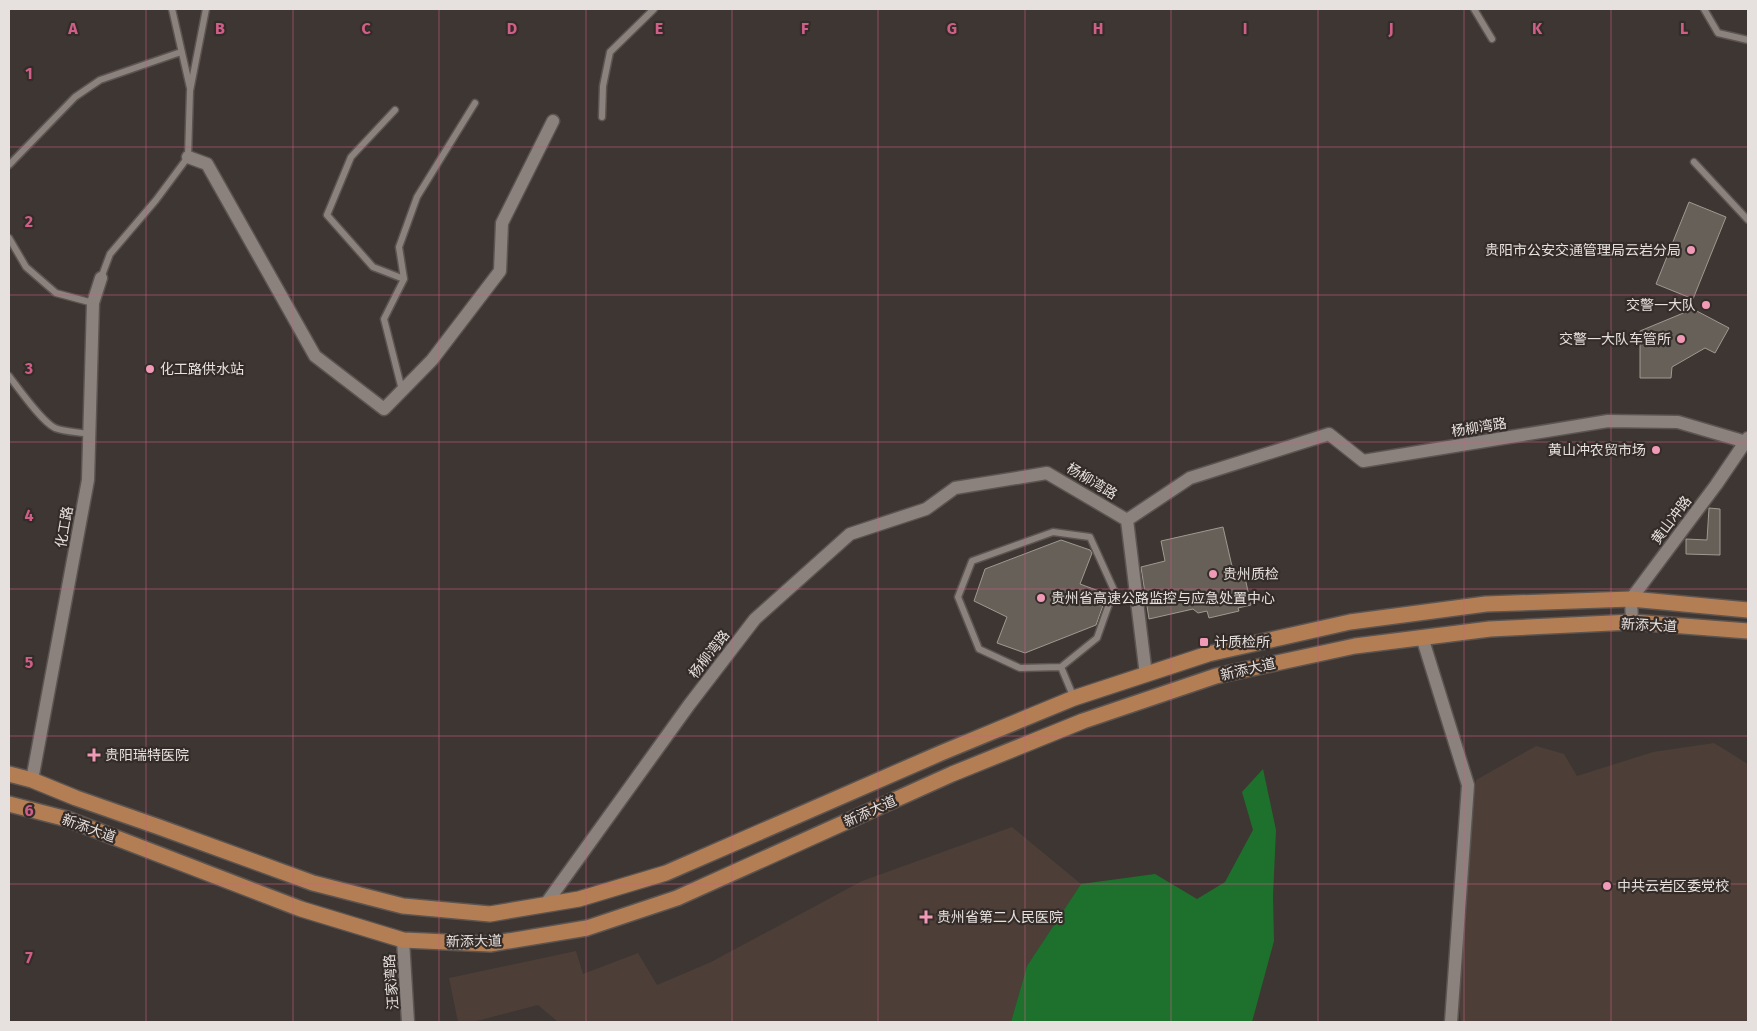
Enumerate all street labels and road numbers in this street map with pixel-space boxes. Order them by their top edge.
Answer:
street label: 杨柳湾路 [1450,415,1508,440]
street label: 杨柳湾路 [1063,460,1120,503]
street label: 黄山冲路 [1648,493,1695,548]
street label: 化工路 [52,505,77,549]
street label: 新添大道 [1621,616,1677,635]
street label: 杨柳湾路 [685,627,733,682]
street label: 新添大道 [1219,655,1277,684]
street label: 新添大道 [841,792,899,831]
street label: 新添大道 [60,811,118,846]
street label: 新添大道 [446,933,502,950]
street label: 汪家湾路 [381,953,402,1010]

